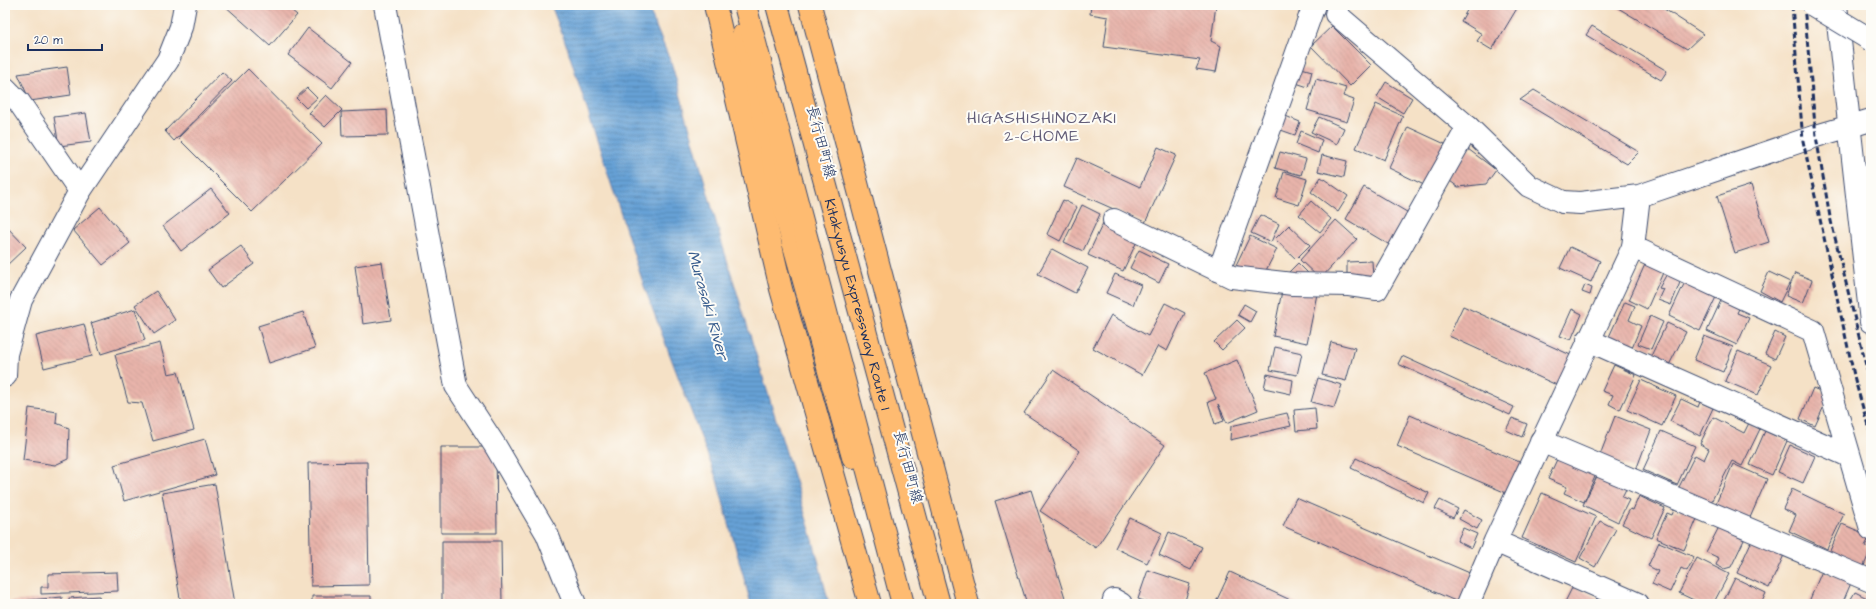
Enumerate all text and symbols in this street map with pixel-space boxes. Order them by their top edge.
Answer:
scale bar [28,26,102,52]
text: 20 m [34,32,63,49]
street label: 長行田町線 [801,103,841,181]
district label: HIGASHISHINOZAKI 2-CHOME [967,107,1117,147]
street label: Kitakyusyu Expressway Route 1 [819,196,897,412]
water label: Murasaki River [682,248,735,364]
street label: 長行田町線 [888,428,928,506]

